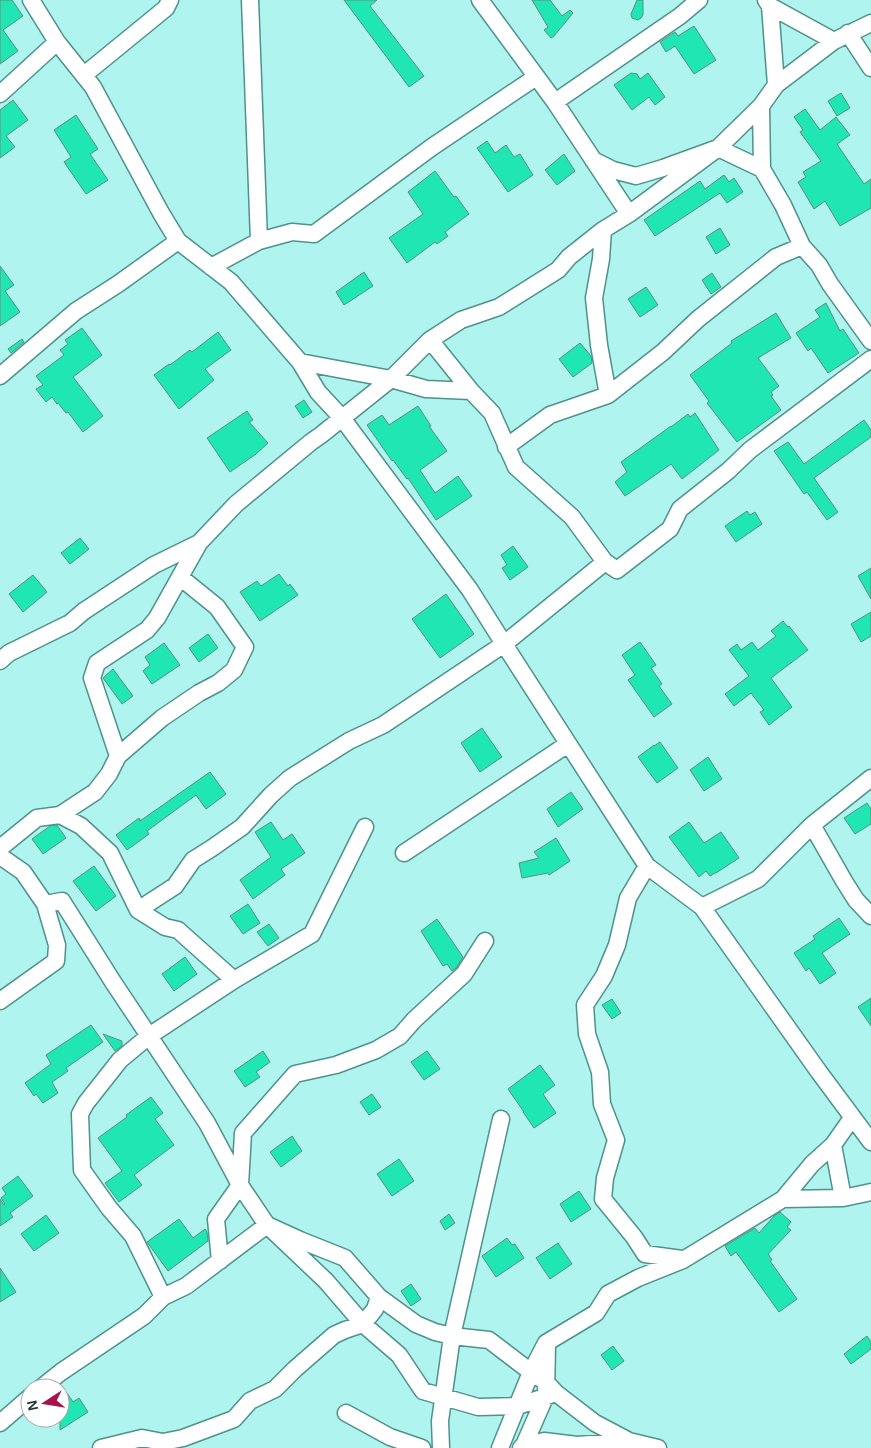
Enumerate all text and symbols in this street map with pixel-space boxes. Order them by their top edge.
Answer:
north arrow [20,1378,70,1428]
text: N [23,1399,41,1412]

